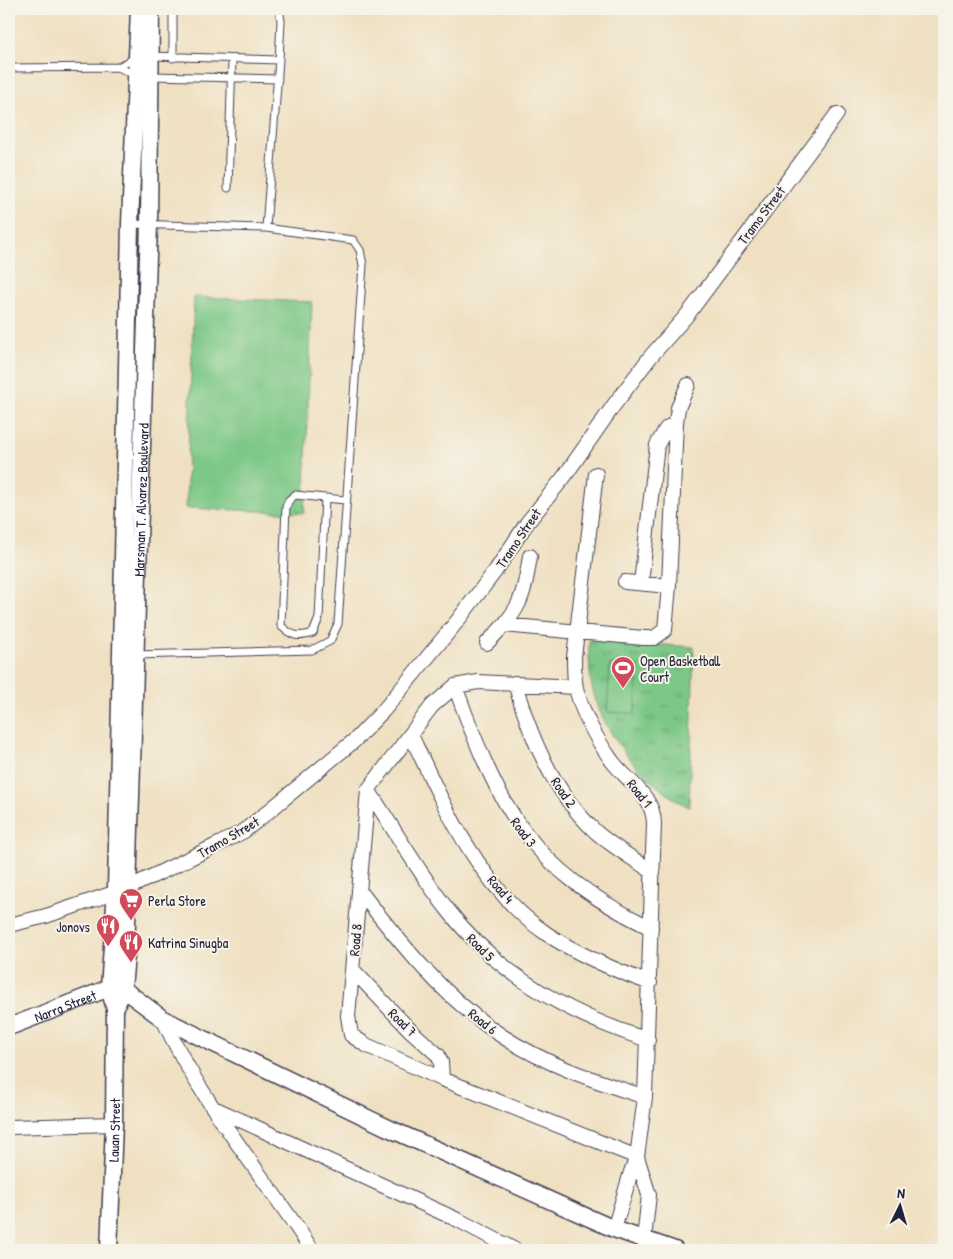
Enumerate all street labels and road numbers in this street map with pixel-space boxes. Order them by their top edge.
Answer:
street label: Tramo Street [733,182,789,248]
street label: Marsman T. Alvarez Boulevard [128,422,152,577]
street label: Tramo Street [491,504,545,572]
street label: Road 2 [547,773,581,811]
street label: Road 1 [623,775,657,811]
street label: Tramo Street [194,812,263,862]
street label: Road 3 [507,813,541,851]
street label: Road 4 [484,871,518,907]
street label: Road 8 [344,923,366,957]
street label: Road 5 [463,929,499,965]
street label: Narra Street [31,984,99,1026]
street label: Road 7 [384,1004,422,1040]
street label: Road 6 [465,1004,502,1039]
street label: Lauan Street [103,1098,124,1162]

